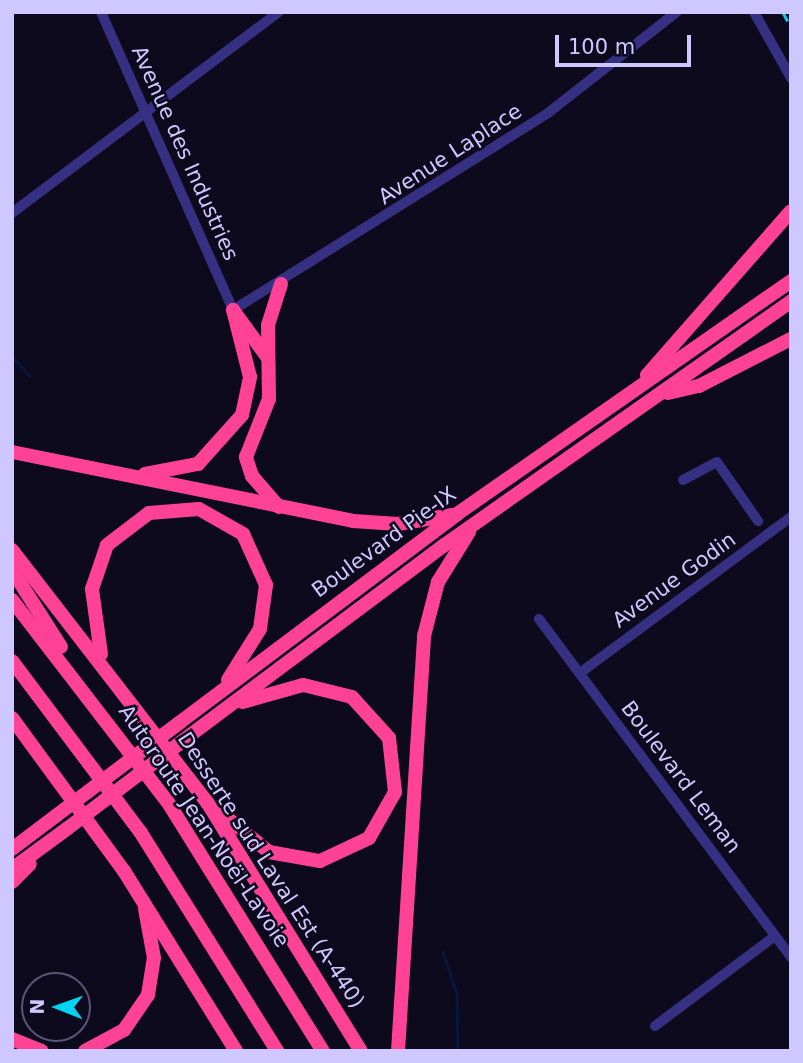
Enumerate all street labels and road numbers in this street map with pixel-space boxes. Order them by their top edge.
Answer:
street label: Avenue des Industries [126,42,244,264]
street label: Avenue Laplace [374,98,526,210]
street label: Boulevard Pie-IX [307,481,461,603]
street label: Avenue Godin [607,527,741,633]
street label: Boulevard Leman [616,696,746,858]
street label: Autoroute Jean-Noël-Lavoie [113,700,295,952]
street label: Desserte sud Laval Est (A-440) [172,727,370,1013]

